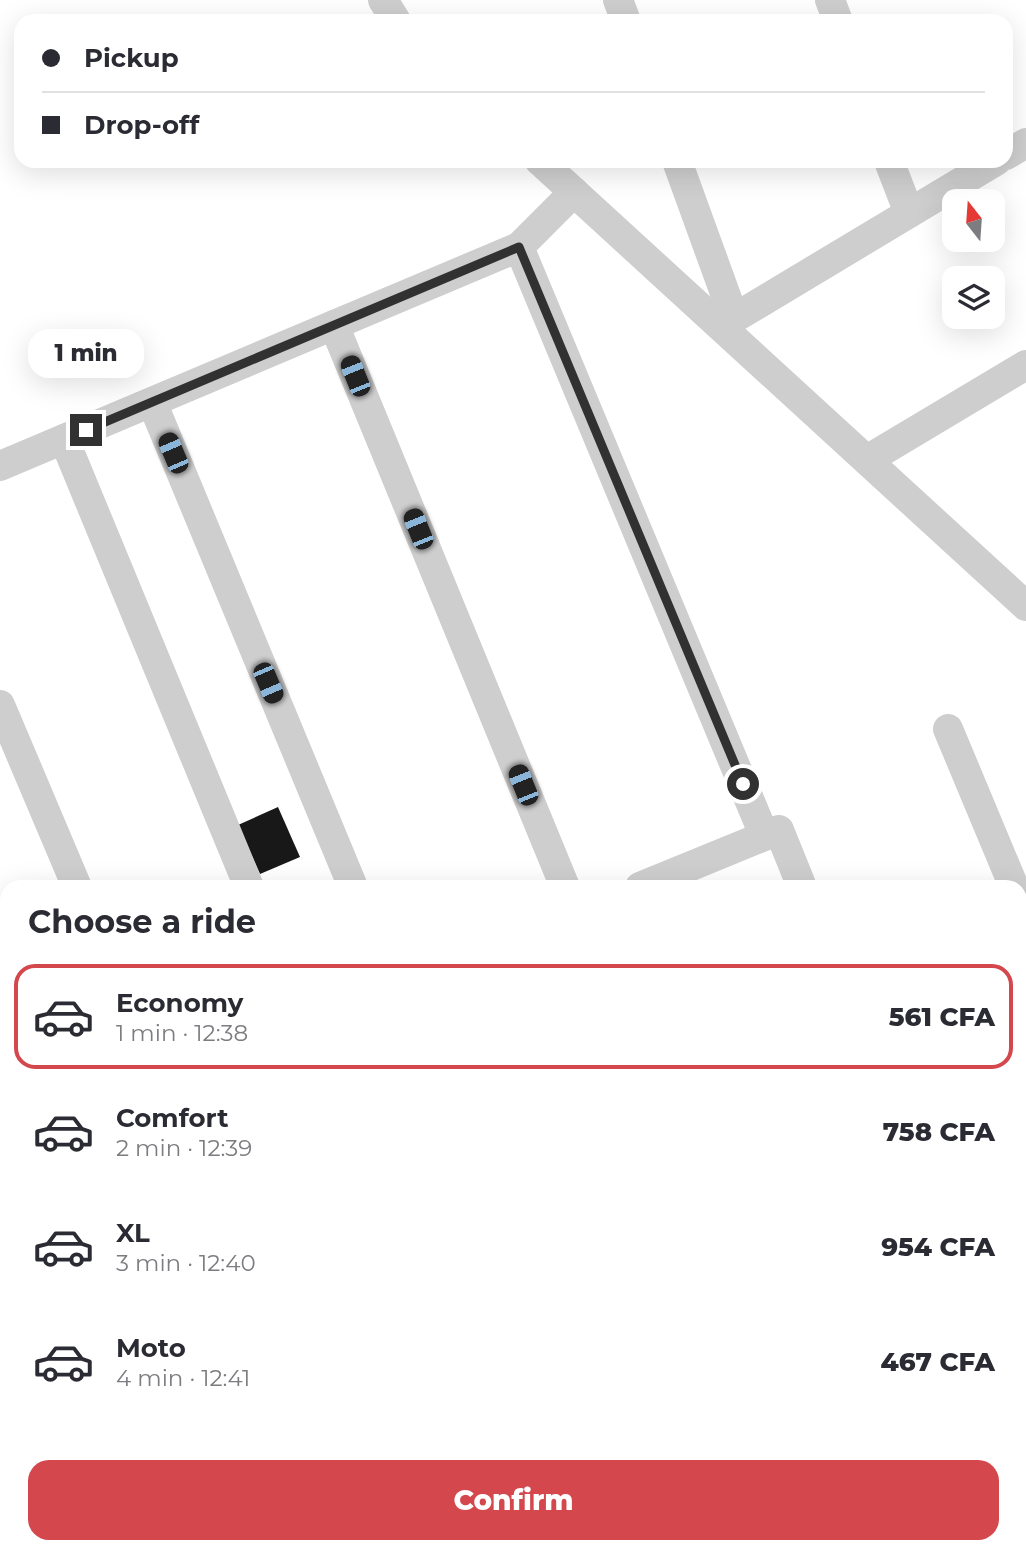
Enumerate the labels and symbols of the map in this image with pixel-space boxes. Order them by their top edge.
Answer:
north arrow [942,189,1004,252]
callout: 1 min [28,328,144,378]
car [338,353,373,399]
route end [70,414,102,446]
car [156,430,191,476]
car [401,506,436,552]
car [251,660,286,706]
car [506,762,541,808]
route start [727,768,759,800]

